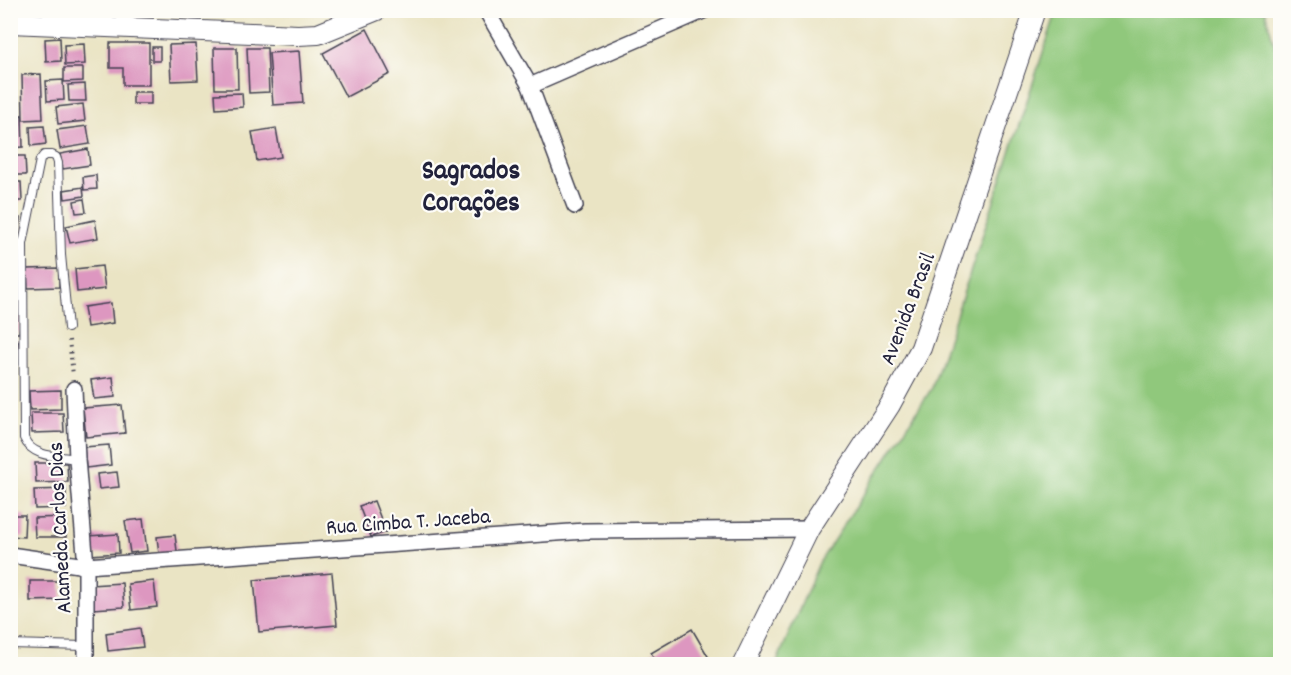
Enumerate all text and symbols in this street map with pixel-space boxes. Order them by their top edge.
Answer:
district label: Sagrados Corações [422,153,521,225]
street label: Avenida Brasil [874,249,945,370]
street label: Alameda Carlos Dias [42,441,81,614]
street label: Rua Cimba T. Jaceba [325,502,492,545]

